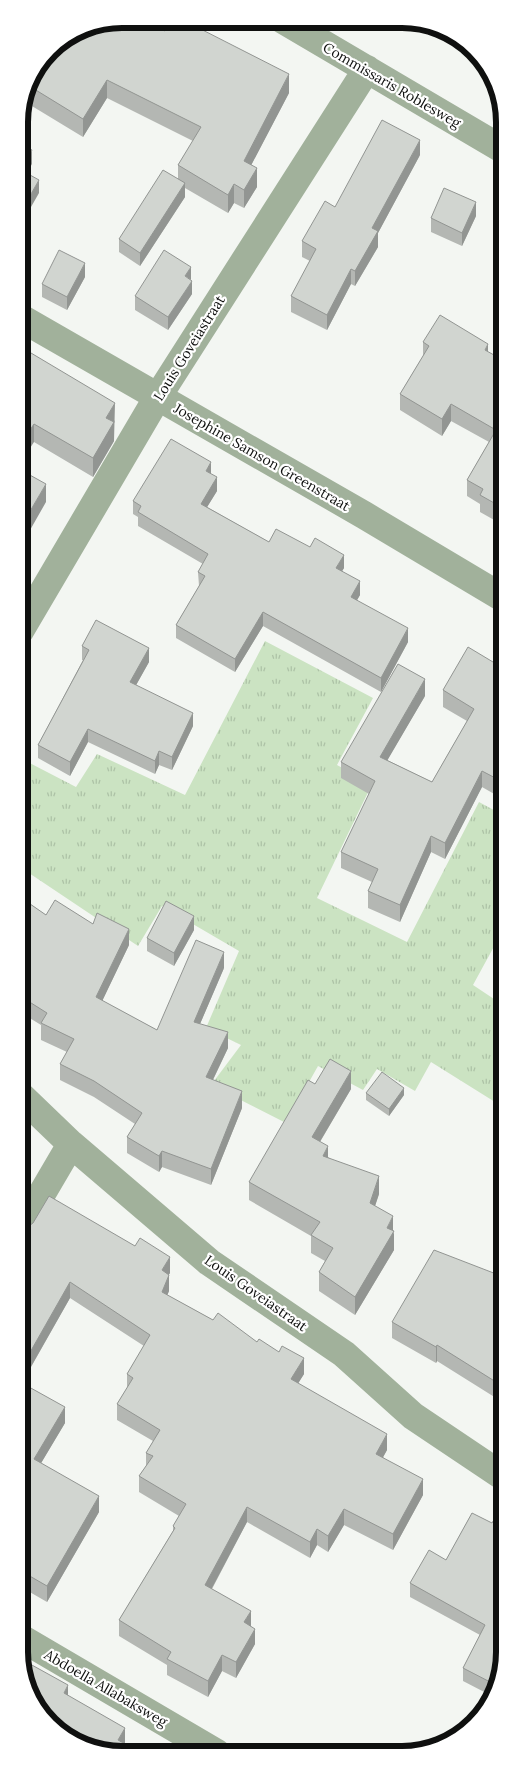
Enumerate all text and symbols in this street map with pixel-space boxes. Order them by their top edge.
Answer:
street label: Commissaris Roblesweg [320,38,465,132]
street label: Louis Goveiastraat [149,291,229,404]
street label: Josephine Samson Greenstraat [170,399,354,515]
street label: Louis Goveiastraat [201,1251,311,1335]
street label: Abdoella Allabaksweg [40,1645,171,1731]

